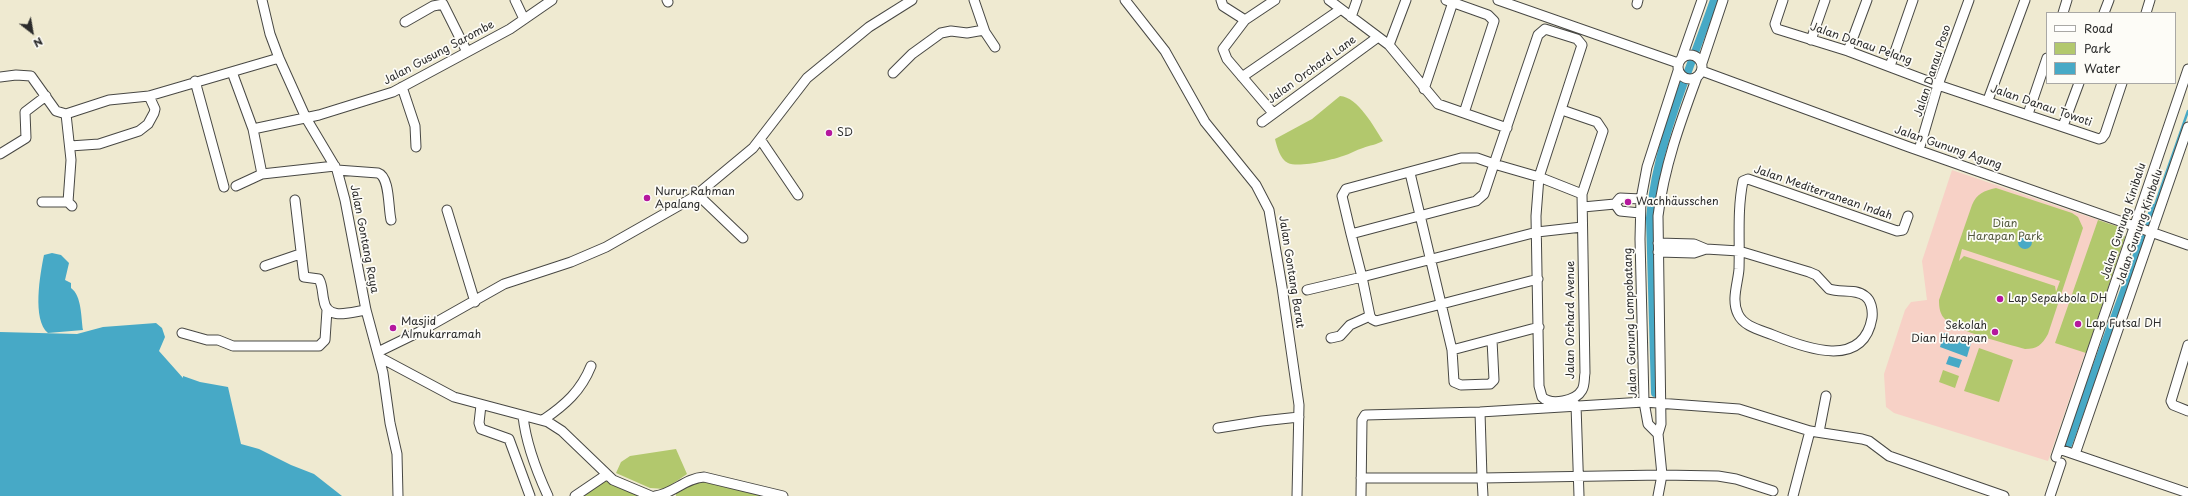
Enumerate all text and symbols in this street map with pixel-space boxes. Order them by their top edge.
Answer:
north arrow [12,12,52,52]
legend [2046,12,2176,84]
street label: Jalan Gusung Sarombe [381,18,497,88]
text: Road [2084,19,2113,37]
street label: Jalan Danau Pelang [1808,20,1914,68]
street label: Jalan Danau Poso [1912,23,1954,119]
text: N [30,33,47,52]
street label: Jalan Orchard Lane [1265,33,1359,107]
text: Park [2084,39,2111,57]
text: Water [2084,59,2120,77]
street label: Jalan Danau Towoti [1988,82,2094,130]
street label: Jalan Gunung Agung [1893,123,2003,173]
place label: SD [837,126,853,140]
marker: SD [824,128,834,138]
street label: Jalan Gunung Kinibalu [2099,161,2149,281]
street label: Jalan Mediterranean Indah [1752,163,1894,223]
street label: Jalan Gunung Kimbalu [2114,168,2166,286]
street label: Jalan Gontang Raya [347,184,381,294]
place label: Nurur Rahman Apalang [655,185,735,211]
marker: Nurur Rahman Apalang [642,193,652,203]
place label: Wachhäusschen [1636,195,1719,209]
marker: Wachhäusschen [1623,197,1633,207]
street label: Jalan Gontang Barat [1276,215,1306,329]
park label: Dian Harapan Park [1967,217,2043,243]
street label: Jalan Gunung Lompobatang [1622,247,1640,399]
street label: Jalan Orchard Avenue [1564,261,1578,379]
place label: Lap Sepakbola DH [2008,292,2107,306]
marker: Lap Sepakbola DH [1995,294,2005,304]
place label: Masjid Almukarramah [401,315,481,341]
place label: Lap Futsal DH [2086,317,2162,331]
place label: Sekolah Dian Harapan [1911,319,1987,345]
marker: Lap Futsal DH [2073,319,2083,329]
marker: Masjid Almukarramah [388,323,398,333]
marker: Sekolah Dian Harapan [1990,327,2000,337]

